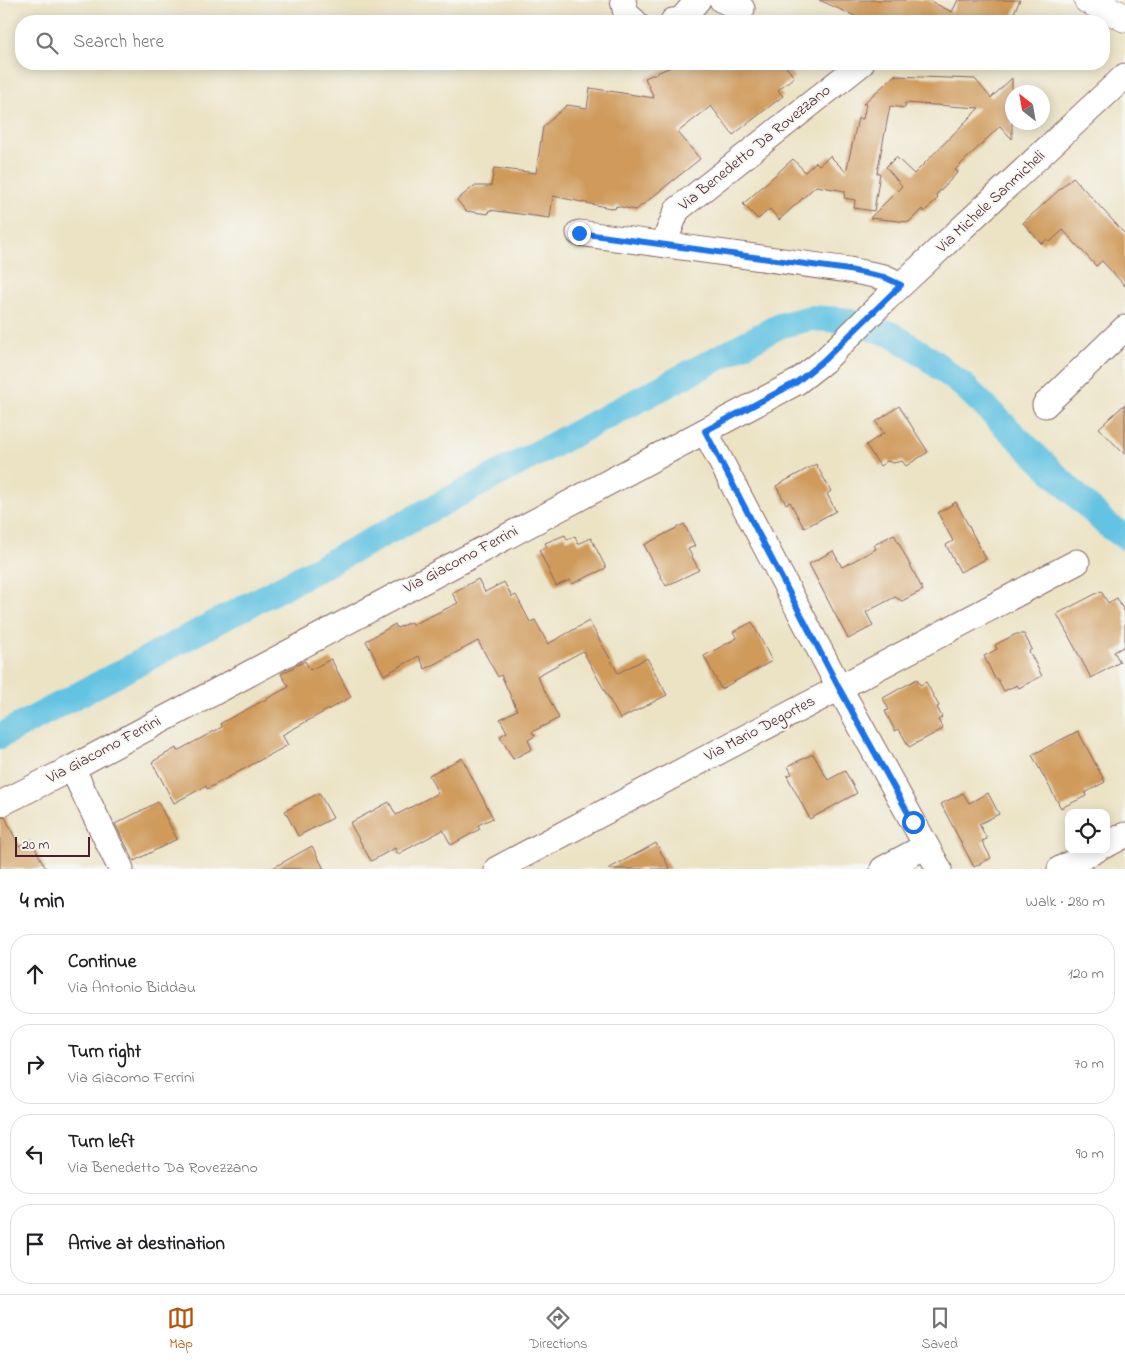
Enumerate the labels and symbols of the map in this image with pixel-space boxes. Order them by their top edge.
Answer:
street label: Via Benedetto Da Rovezzano [673,79,836,218]
north arrow [1005,85,1050,130]
street label: Via Michele Sanmicheli [930,145,1051,260]
route end [568,222,591,245]
street label: Via Giacomo Ferrini [399,520,523,601]
street label: Via Mario Degortes [699,690,820,769]
street label: Via Giacomo Ferrini [42,710,166,791]
route start [902,811,925,834]
scale bar [15,834,90,857]

